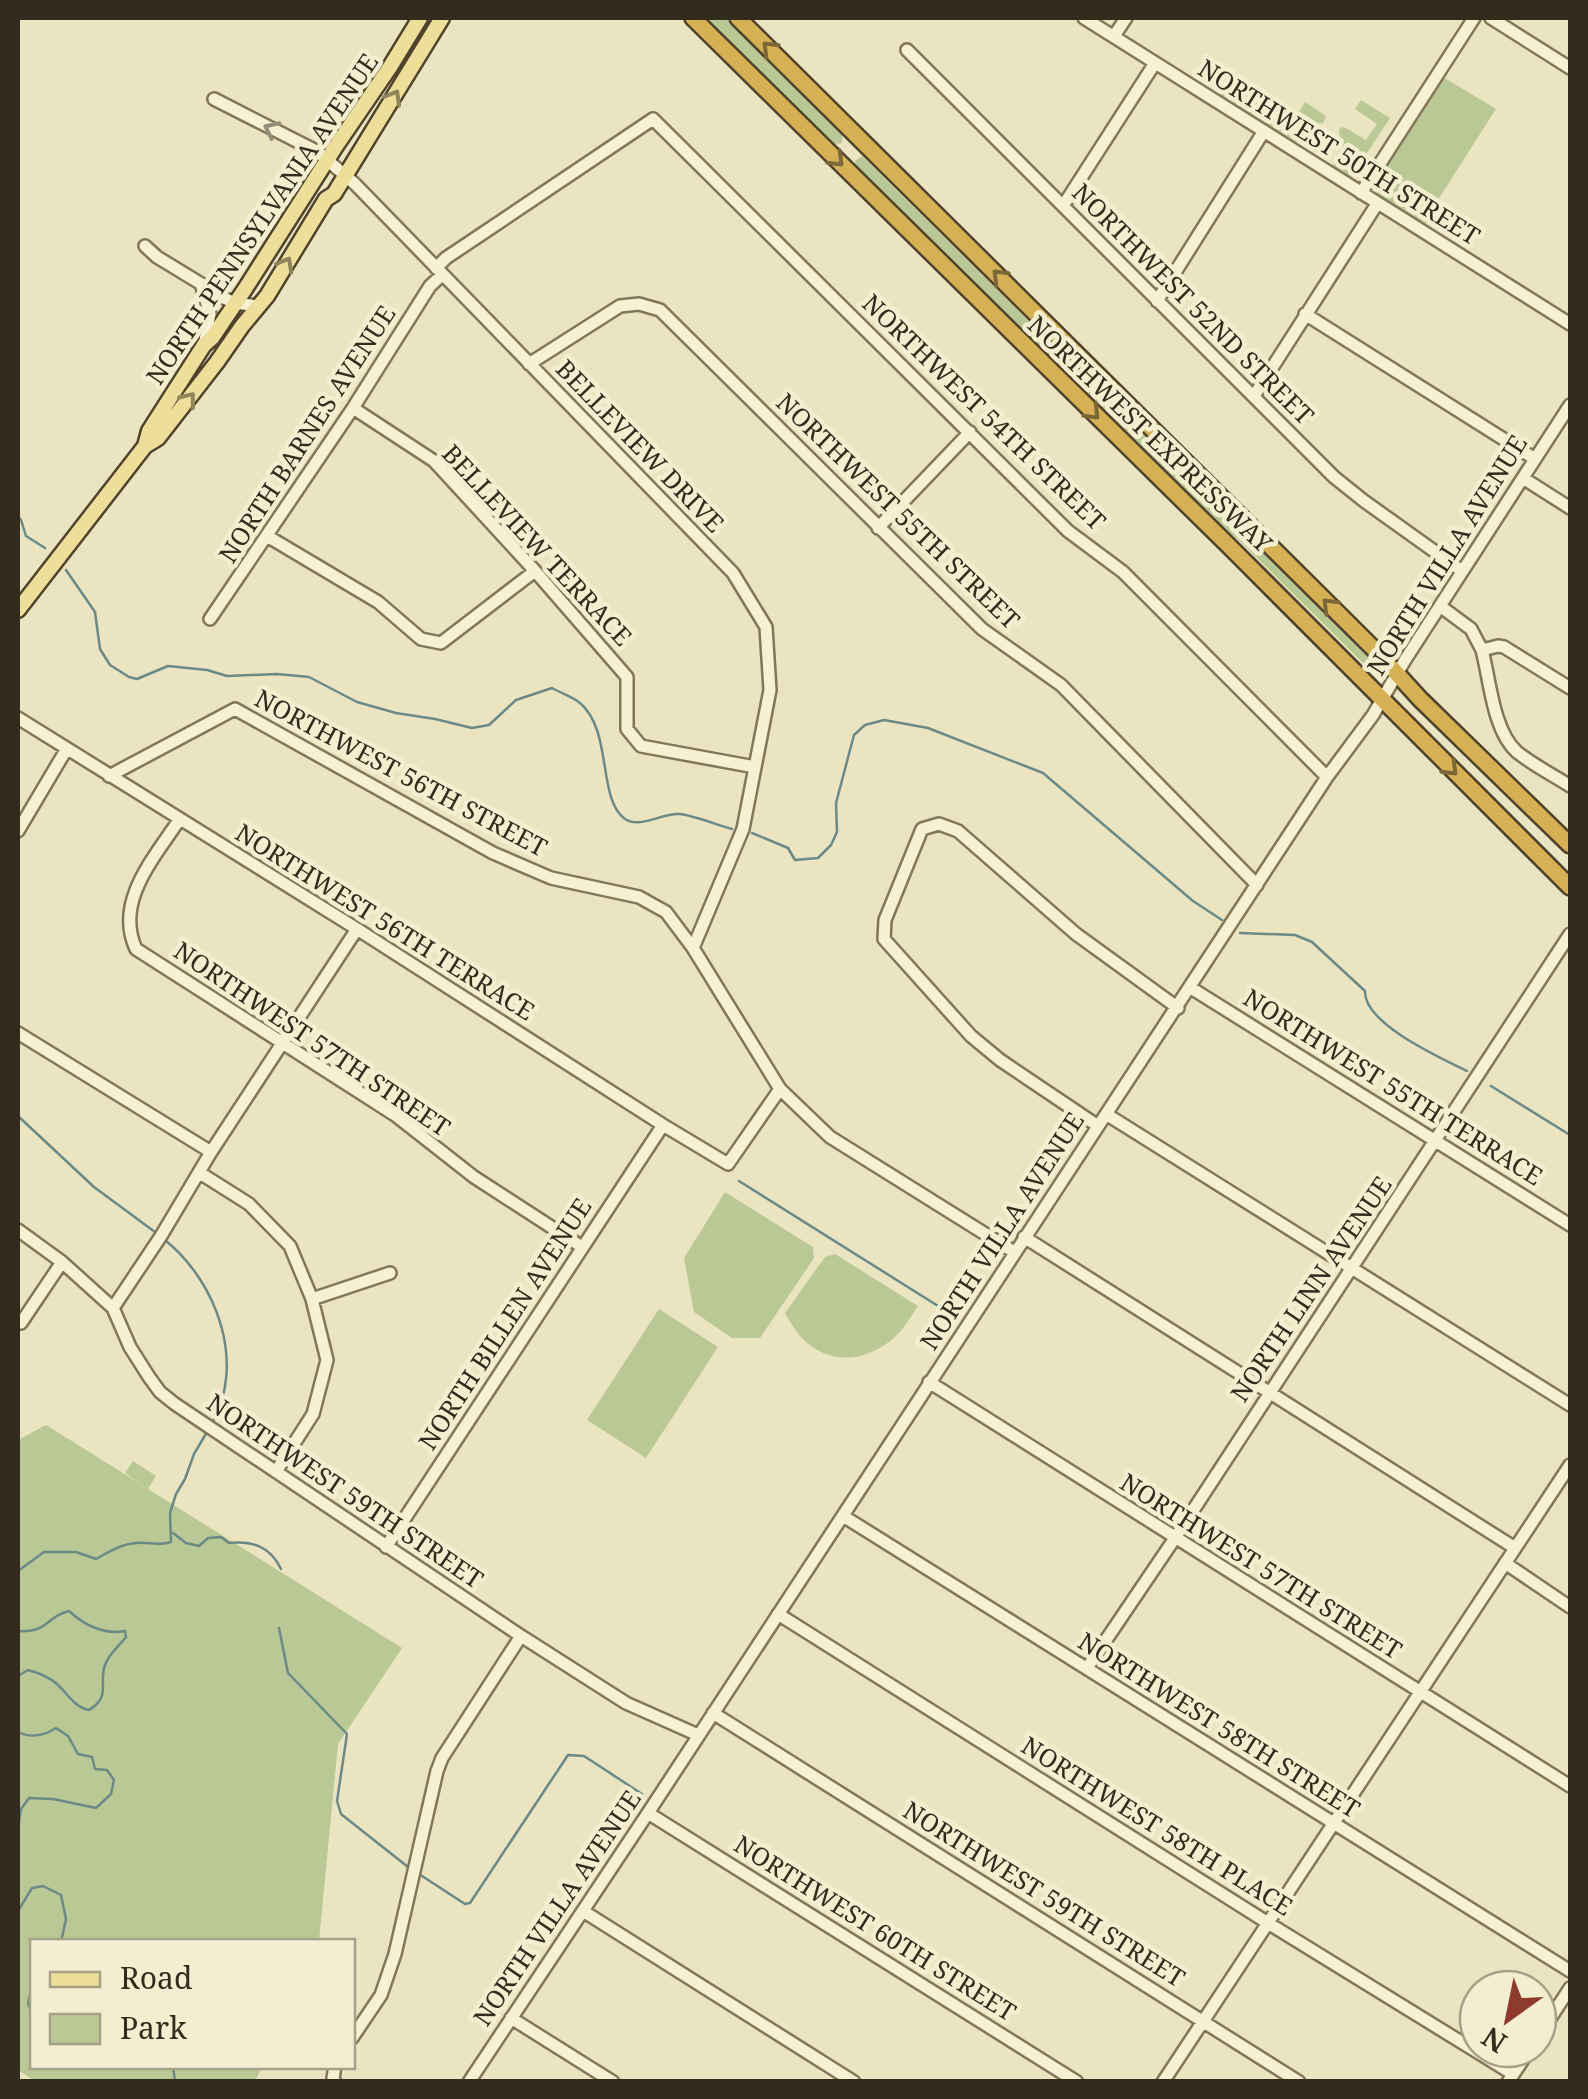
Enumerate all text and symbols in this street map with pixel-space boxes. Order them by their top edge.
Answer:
one-way arrow [762,41,780,59]
street label: NORTH PENNSYLVANIA AVENUE [137,46,385,391]
street label: NORTHWEST 50TH STREET [1192,50,1487,252]
one-way arrow [382,90,401,108]
one-way arrow [263,121,281,141]
one-way arrow [826,148,844,166]
street label: NORTHWEST 52ND STREET [1066,175,1322,431]
one-way arrow [274,256,294,274]
one-way arrow [993,270,1011,288]
street label: NORTHWEST 54TH STREET [856,286,1114,537]
street label: NORTH BARNES AVENUE [210,298,402,569]
street label: NORTHWEST EXPRESSWAY [1021,307,1280,559]
street label: BELLEVIEW DRIVE [549,351,732,539]
street label: NORTHWEST 55TH STREET [770,385,1028,636]
one-way arrow [177,392,194,410]
one-way arrow [1081,402,1099,420]
street label: NORTH VILLA AVENUE [1358,428,1534,681]
street label: BELLEVIEW TERRACE [435,436,640,652]
one-way arrow [1322,598,1340,616]
street label: NORTHWEST 56TH STREET [249,681,553,864]
one-way arrow [1439,757,1457,775]
street label: NORTHWEST 56TH TERRACE [230,815,542,1027]
street label: NORTHWEST 57TH STREET [168,933,457,1143]
street label: NORTHWEST 55TH TERRACE [1238,980,1550,1192]
street label: NORTH VILLA AVENUE [911,1105,1091,1356]
street label: NORTH LINN AVENUE [1222,1169,1398,1408]
street label: NORTH BILLEN AVENUE [410,1191,598,1456]
street label: NORTHWEST 59TH STREET [201,1385,490,1595]
street label: NORTHWEST 57TH STREET [1114,1464,1409,1666]
street label: NORTHWEST 58TH STREET [1072,1623,1367,1825]
street label: NORTHWEST 58TH PLACE [1016,1728,1300,1923]
street label: NORTH VILLA AVENUE [465,1783,648,2032]
street label: NORTHWEST 59TH STREET [897,1792,1192,1994]
street label: NORTHWEST 60TH STREET [728,1826,1023,2028]
legend [30,1939,355,2069]
text: Road [120,1957,192,1998]
north arrow [1458,1969,1558,2069]
text: Park [120,2007,187,2048]
text: N [1474,2019,1513,2063]

